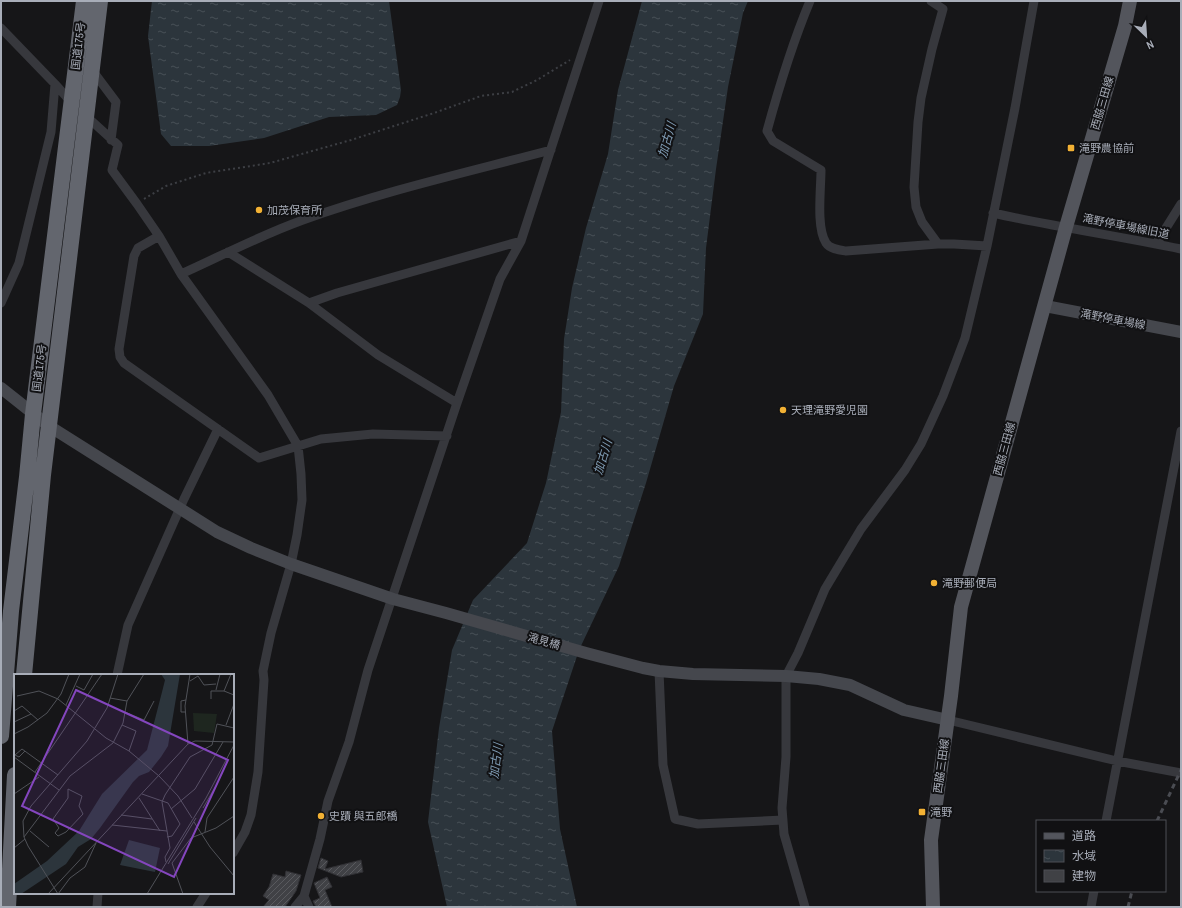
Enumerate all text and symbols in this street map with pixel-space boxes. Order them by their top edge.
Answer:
north arrow [1126,16,1166,56]
street label: 国道175号 [68,21,88,71]
text: N [1144,37,1156,53]
street label: 西脇三田線 [1088,75,1116,131]
water label: 加古川 [654,119,680,160]
place label: 滝野農協前 [1079,141,1134,155]
marker: 滝野農協前 [1066,143,1076,153]
place label: 加茂保育所 [267,203,323,217]
marker: 加茂保育所 [254,205,264,215]
street label: 滝野停車場線旧道 [1081,211,1171,241]
street label: 滝野停車場線 [1079,306,1147,332]
street label: 国道175号 [29,343,49,393]
place label: 天理滝野愛児園 [791,403,868,417]
marker: 天理滝野愛児園 [778,405,788,415]
street label: 西脇三田線 [990,421,1018,477]
water label: 加古川 [590,436,616,477]
place label: 滝野郵便局 [942,576,997,590]
marker: 滝野郵便局 [929,578,939,588]
street label: 滝見橋 [526,630,562,652]
inset map [14,674,234,894]
street label: 西脇三田線 [930,738,952,794]
water label: 加古川 [486,740,506,780]
place label: 滝野 [930,805,952,819]
marker: 滝野 [917,807,927,817]
place label: 史蹟 與五郎橋 [329,809,398,823]
marker: 史蹟 與五郎橋 [316,811,326,821]
legend [1036,820,1166,892]
text: 道路 [1072,828,1096,844]
text: 水域 [1072,848,1096,864]
text: 建物 [1072,868,1096,884]

